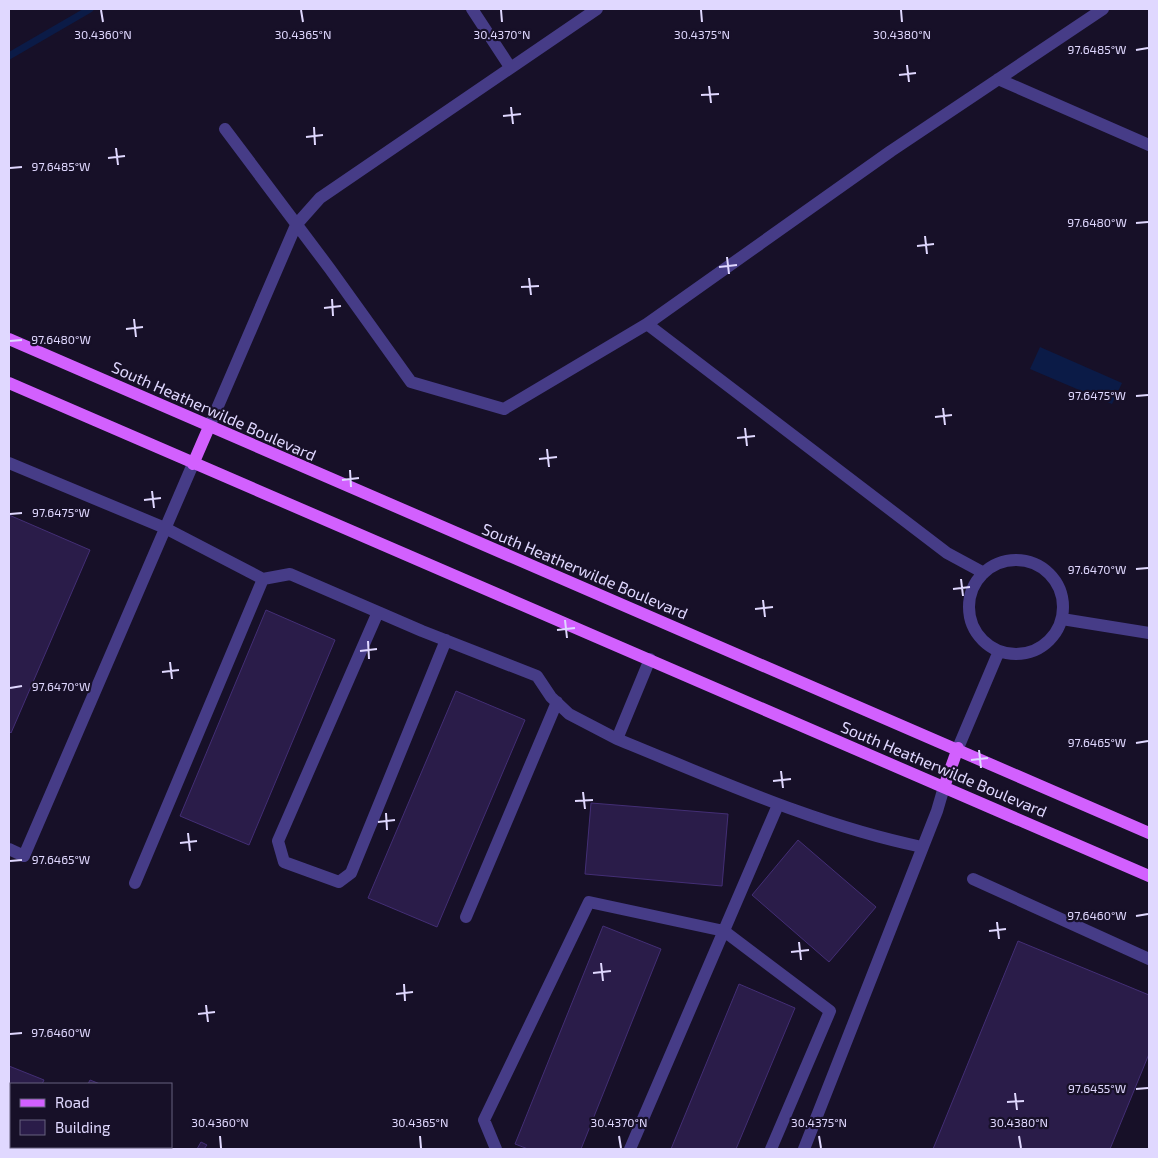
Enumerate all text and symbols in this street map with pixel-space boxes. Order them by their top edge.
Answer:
text: 30.4360°N [74,27,132,41]
text: 30.4365°N [275,27,331,41]
text: 30.4370°N [474,27,530,41]
text: 30.4375°N [674,27,730,41]
text: 30.4380°N [873,27,931,41]
text: 97.6485°W [1068,42,1126,56]
text: 97.6485°W [32,159,90,173]
text: 97.6480°W [1067,215,1127,229]
text: 97.6480°W [31,332,91,346]
street label: South Heatherwilde Boulevard [109,357,319,464]
text: 97.6475°W [1068,388,1126,402]
text: 97.6475°W [32,505,90,519]
street label: South Heatherwilde Boulevard [479,518,691,623]
text: 97.6470°W [1068,562,1126,576]
text: 97.6470°W [32,679,90,693]
street label: South Heatherwilde Boulevard [838,716,1050,821]
text: 97.6465°W [1068,735,1126,749]
text: 97.6465°W [32,852,90,866]
text: 97.6460°W [1067,908,1127,922]
text: 97.6460°W [31,1025,91,1039]
text: 97.6455°W [1068,1081,1126,1095]
legend [10,1083,172,1148]
text: Road [55,1093,90,1111]
text: 30.4360°N [191,1115,249,1129]
text: 30.4365°N [392,1115,448,1129]
text: 30.4370°N [591,1115,647,1129]
text: 30.4375°N [791,1115,847,1129]
text: 30.4380°N [990,1115,1048,1129]
text: Building [55,1118,111,1136]

